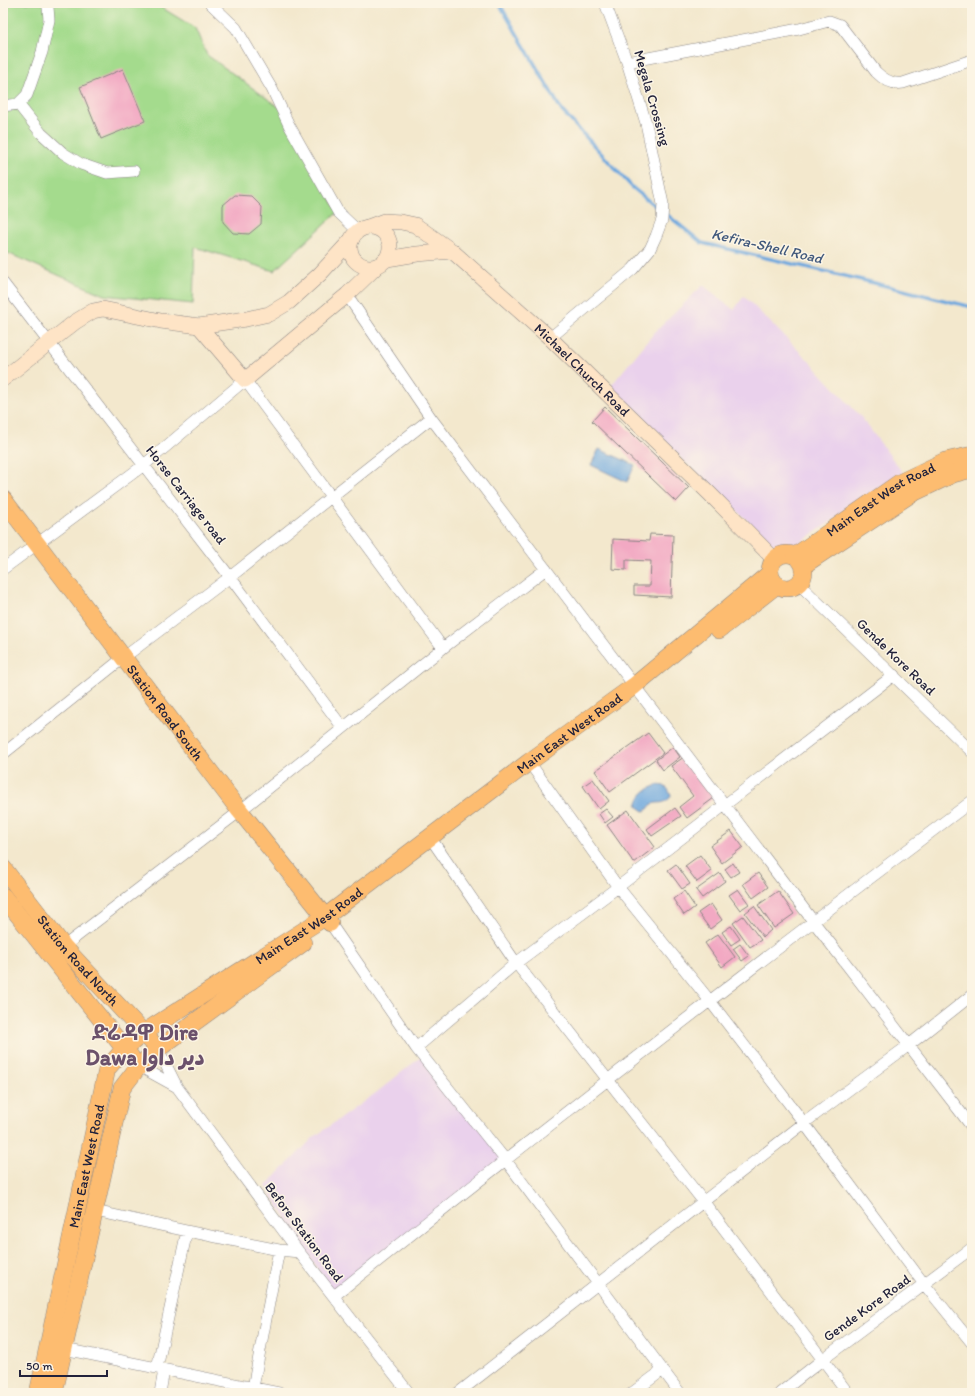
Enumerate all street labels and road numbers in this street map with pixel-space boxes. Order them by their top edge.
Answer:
street label: Megala Crossing [630,48,674,149]
street label: Michael Church Road [531,320,634,420]
street label: Horse Carriage road [142,442,230,548]
street label: Main East West Road [823,458,938,540]
street label: Gende Kore Road [853,615,939,699]
street label: Station Road South [123,661,207,764]
street label: Main East West Road [513,689,626,777]
street label: Main East West Road [252,883,366,968]
street label: Station Road North [34,911,123,1010]
street label: Main East West Road [65,1102,108,1230]
street label: Before Station Road [261,1179,347,1285]
street label: Gende Kore Road [820,1271,914,1345]

